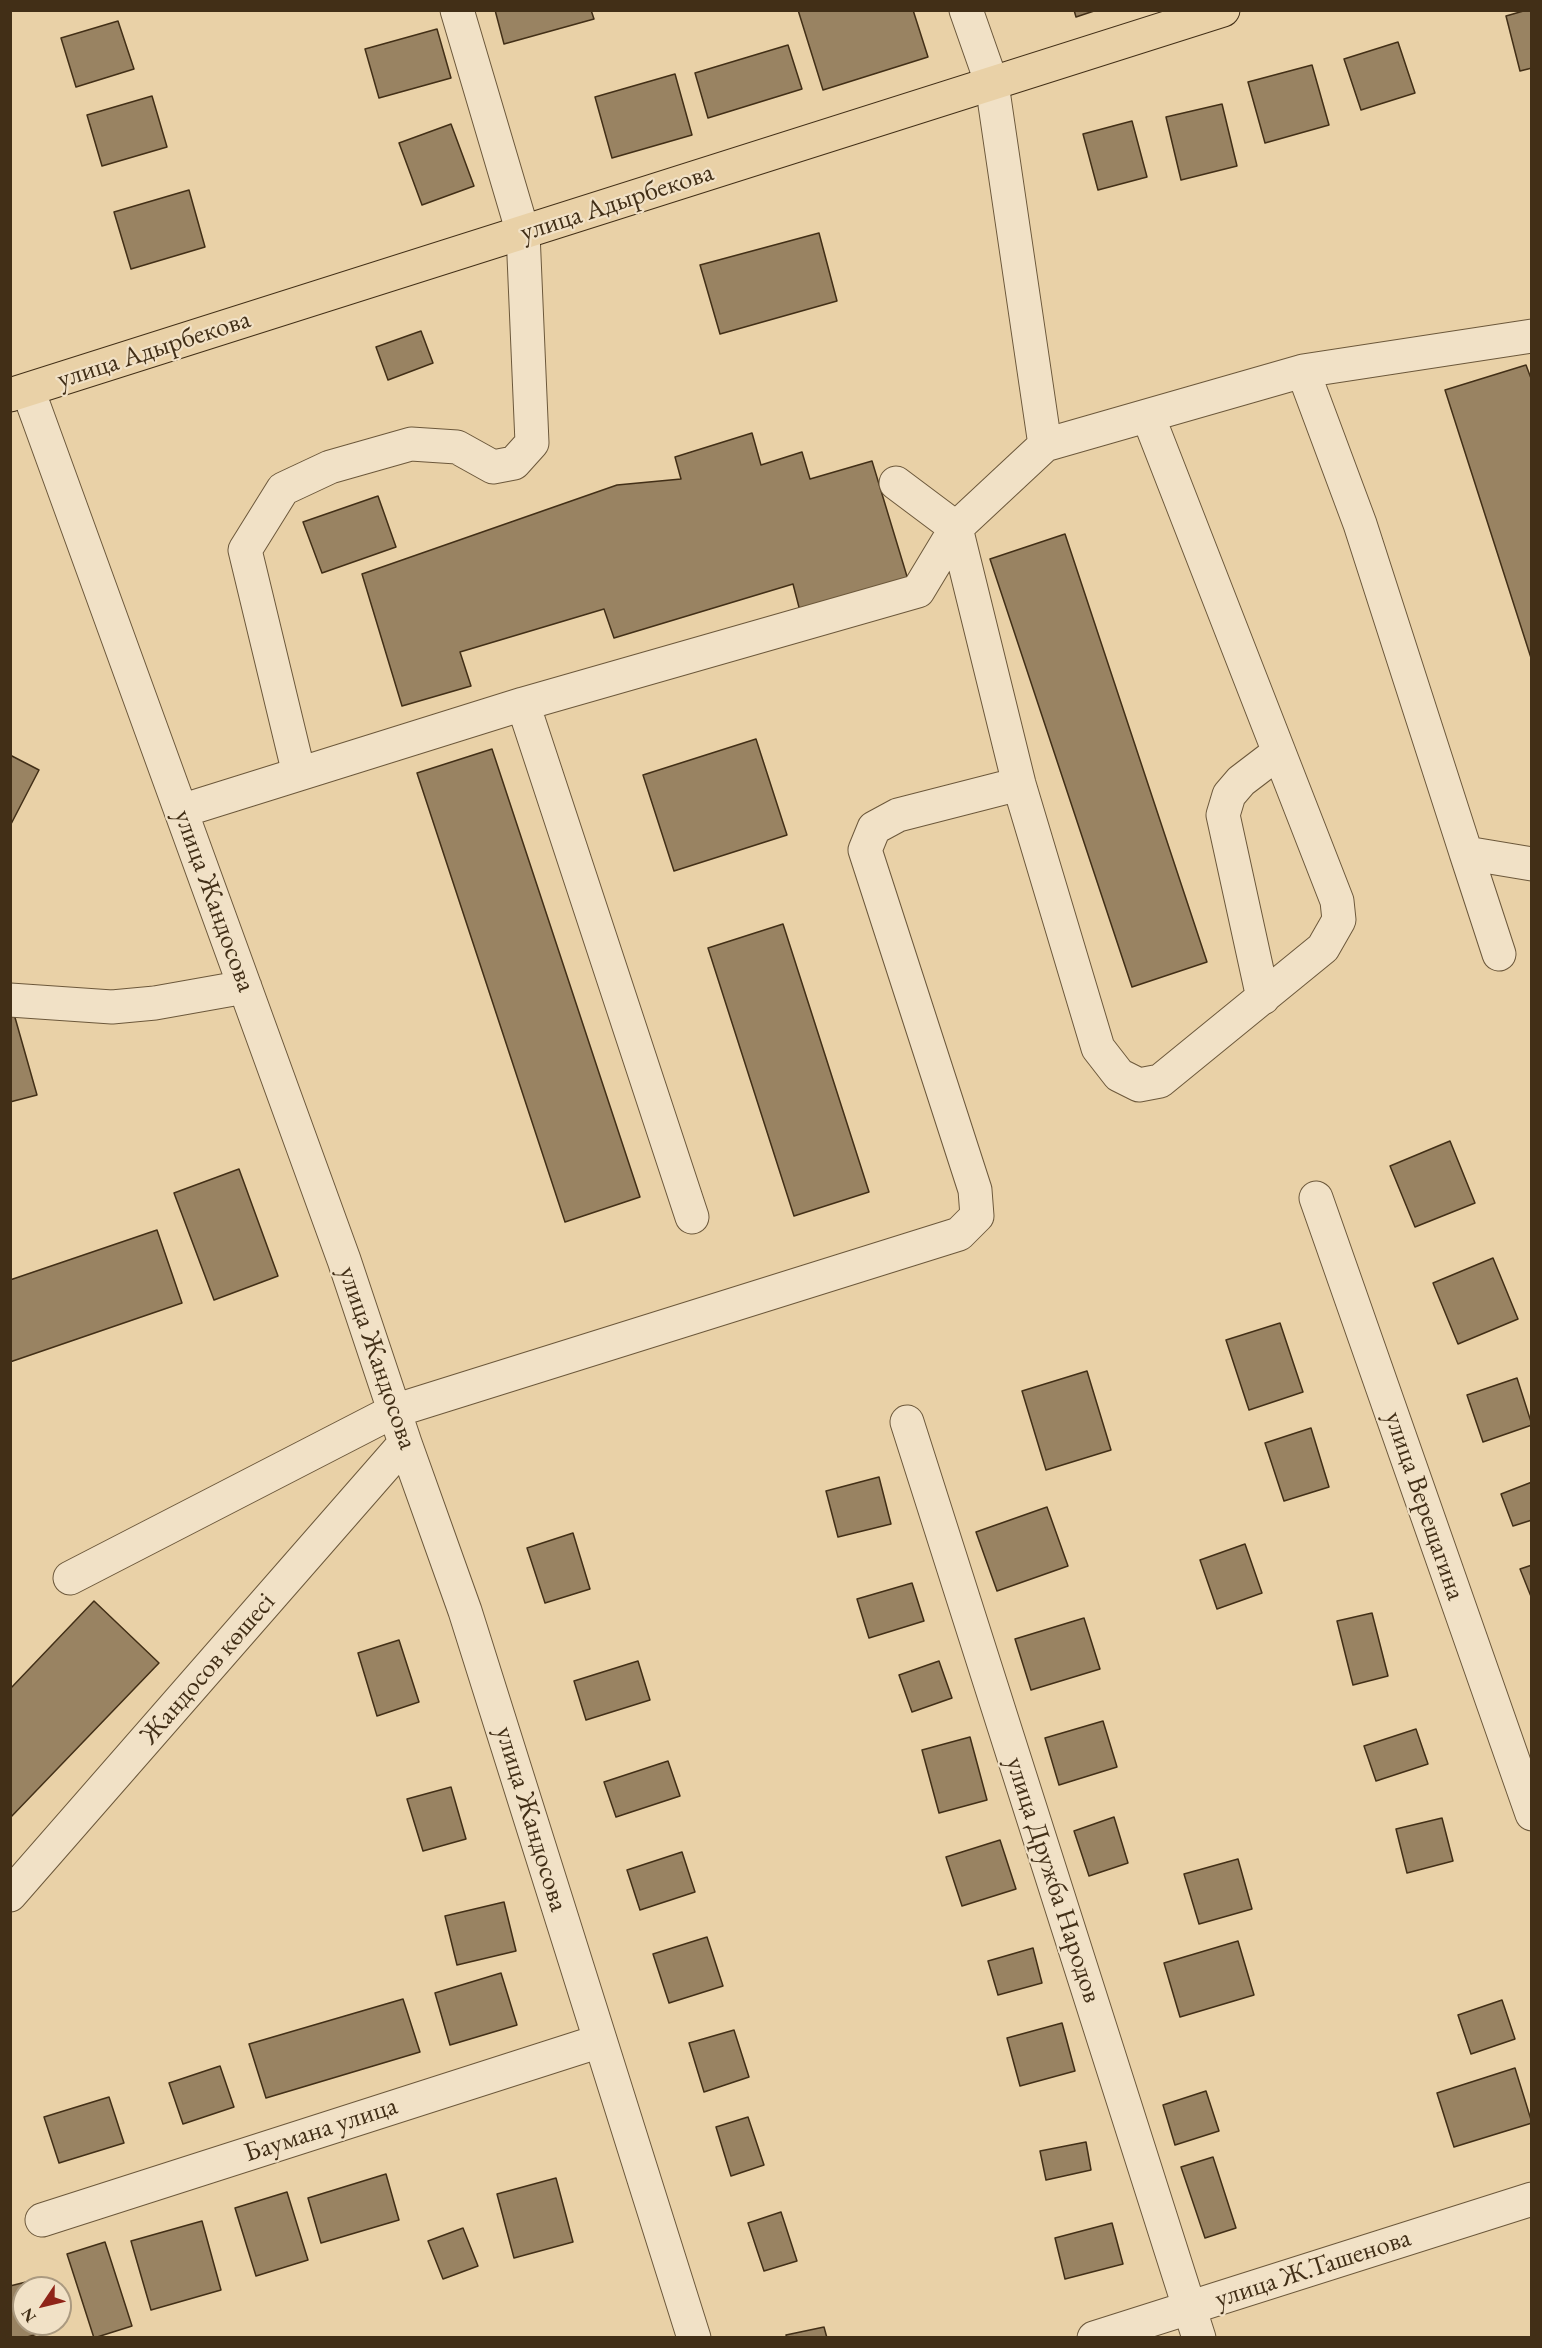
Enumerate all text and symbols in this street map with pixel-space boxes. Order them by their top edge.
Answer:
street label: улица Адырбекова [516,157,718,249]
street label: улица Адырбекова [53,304,255,396]
street label: улица Жандосова [166,805,262,997]
street label: улица Жандосова [331,1262,423,1454]
street label: улица Верещагина [1377,1407,1471,1605]
street label: Жандосов көшесі [133,1587,283,1751]
street label: улица Жандосова [488,1723,574,1915]
street label: улица Дружба Народов [998,1753,1108,2007]
street label: Баумана улица [240,2090,402,2170]
street label: улица Ж.Ташенова [1211,2222,1415,2316]
north arrow [12,2276,72,2336]
text: N [16,2304,41,2327]

